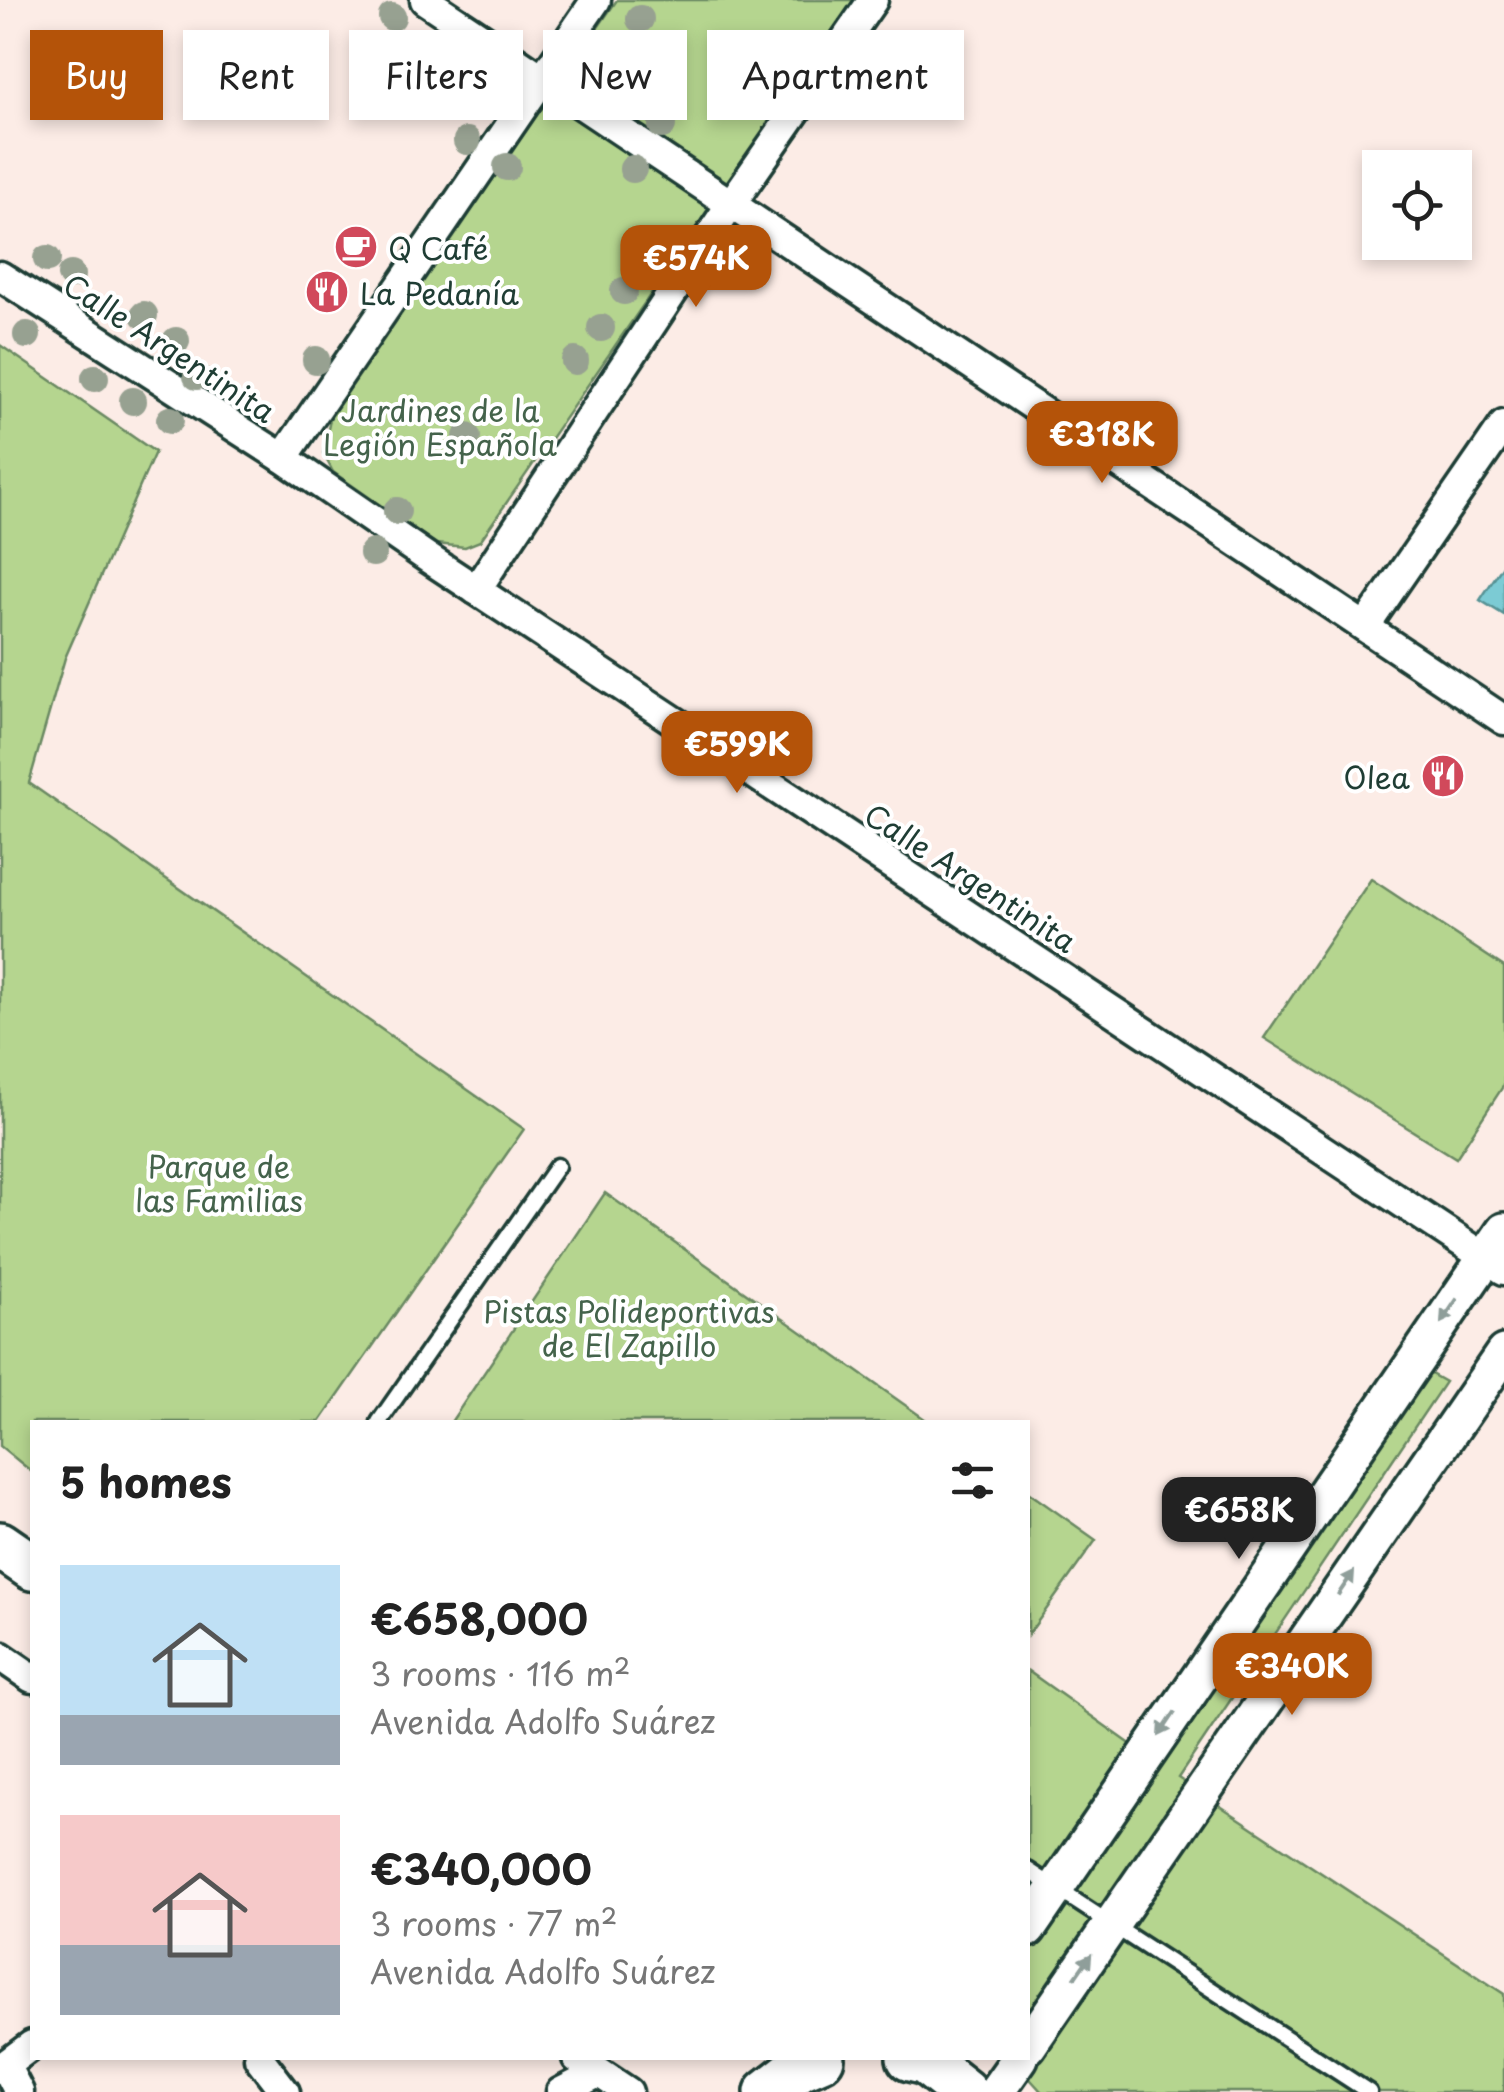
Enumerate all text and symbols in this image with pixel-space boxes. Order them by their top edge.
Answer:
chip: Buy [30,30,163,120]
chip: Rent [183,30,329,120]
chip: Filters [349,30,523,120]
chip: New [543,30,687,120]
chip: Apartment [707,30,964,120]
map controls [1362,150,1472,260]
button: locate [1362,150,1472,260]
cafe icon: Q Café [333,224,379,270]
place label: Q Café [388,225,488,270]
pin: €574K [626,225,766,310]
text: €574K [642,233,750,281]
street label: Calle Argentinita [55,261,285,433]
restaurant icon: La Pedanía [304,269,350,315]
place label: La Pedanía [360,270,519,315]
park label: Jardines de la Legión Española [323,387,557,466]
pin: €318K [1032,401,1172,486]
text: €318K [1049,409,1155,457]
pin: €599K [667,711,807,796]
text: €599K [683,719,791,767]
restaurant icon: Olea [1420,753,1466,799]
place label: Olea [1343,754,1410,799]
street label: Calle Argentinita [856,791,1086,963]
park label: Parque de las Familias [135,1143,303,1222]
park label: Pistas Polideportivas de El Zapillo [483,1288,775,1367]
one-way arrow [1440,1298,1459,1325]
text: 5 homes [60,1449,232,1512]
icon: filters [945,1453,1000,1508]
pin: €658K [1169,1477,1309,1562]
text: €658K [1184,1485,1294,1533]
one-way arrow [1336,1569,1355,1596]
text: €658,000 [370,1586,588,1649]
icon: home [140,1605,260,1725]
pin: €340K [1222,1633,1362,1718]
text: €340K [1235,1641,1349,1689]
text: 3 rooms · 116 m² [370,1649,631,1697]
text: Avenida Adolfo Suárez [370,1697,716,1745]
one-way arrow [1158,1711,1177,1738]
text: €340,000 [370,1836,592,1899]
icon: home [140,1855,260,1975]
text: 3 rooms · 77 m² [370,1899,618,1947]
text: Avenida Adolfo Suárez [370,1947,716,1995]
one-way arrow [1073,1952,1092,1979]

